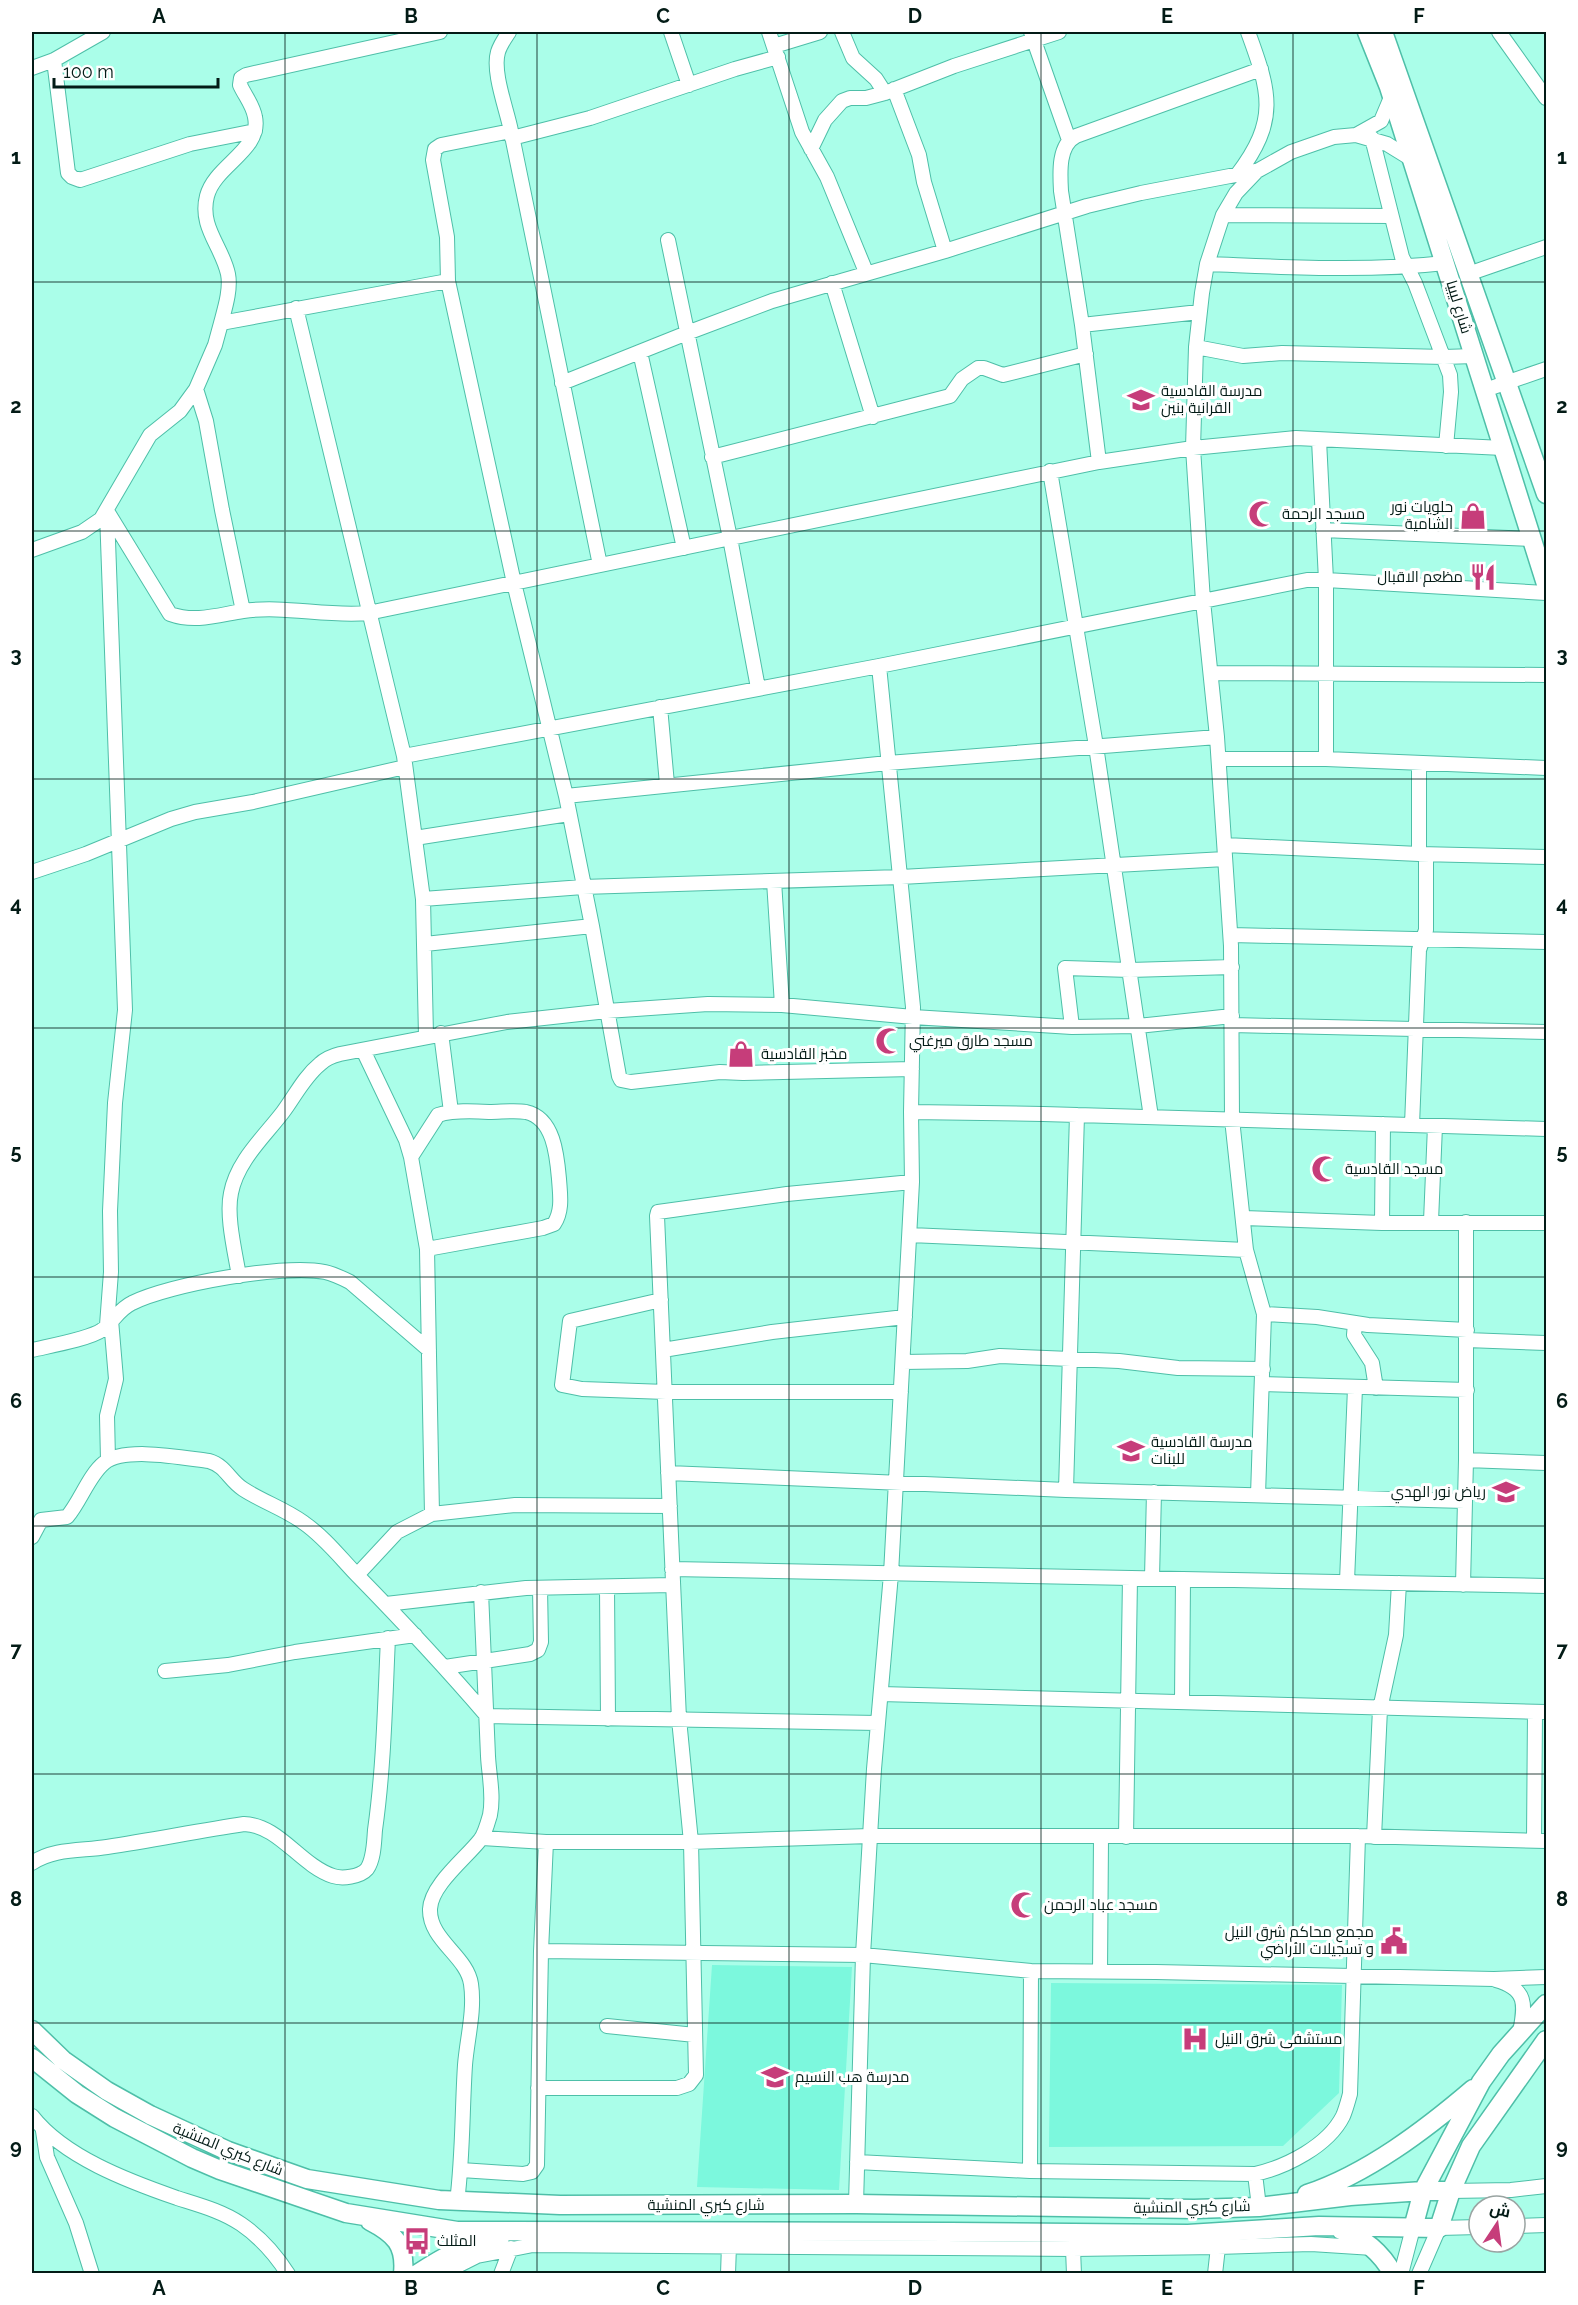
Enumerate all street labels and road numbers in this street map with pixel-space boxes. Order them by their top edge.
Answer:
street label: شارع ليبيا [1440,278,1476,336]
street label: شارع كبري المنشية [169,2119,286,2182]
street label: شارع كبري المنشية [647,2196,765,2217]
street label: شارع كبري المنشية [1133,2197,1251,2220]

